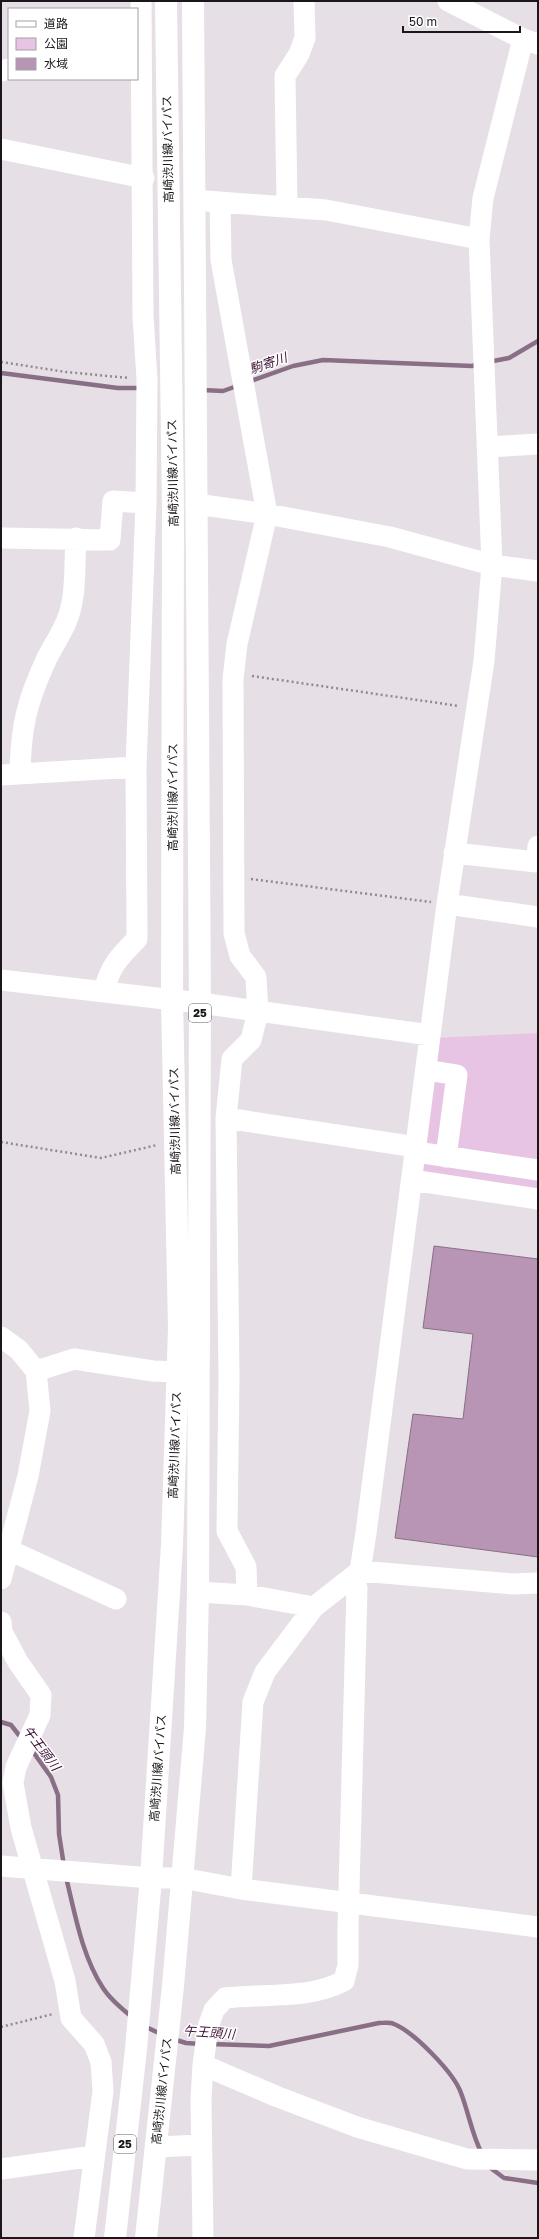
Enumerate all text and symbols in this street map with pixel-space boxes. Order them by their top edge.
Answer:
legend [8,8,138,80]
scale bar [403,8,520,34]
text: 50 m [409,14,437,29]
text: 道路 [44,16,68,31]
text: 公園 [44,36,68,51]
text: 水域 [44,56,68,71]
street label: 高崎渋川線バイパス [159,95,176,203]
water label: 駒寄川 [247,348,291,377]
street label: 高崎渋川線バイパス [164,419,181,527]
street label: 高崎渋川線バイパス [165,743,180,851]
road number: 25 [189,1004,211,1022]
street label: 高崎渋川線バイパス [166,1067,183,1175]
street label: 高崎渋川線バイパス [165,1391,184,1499]
street label: 高崎渋川線バイパス [146,1714,169,1822]
water label: 午王頭川 [20,1722,65,1775]
water label: 午王頭川 [182,2022,237,2042]
street label: 高崎渋川線バイパス [148,2037,175,2145]
road number: 25 [114,2135,136,2153]

